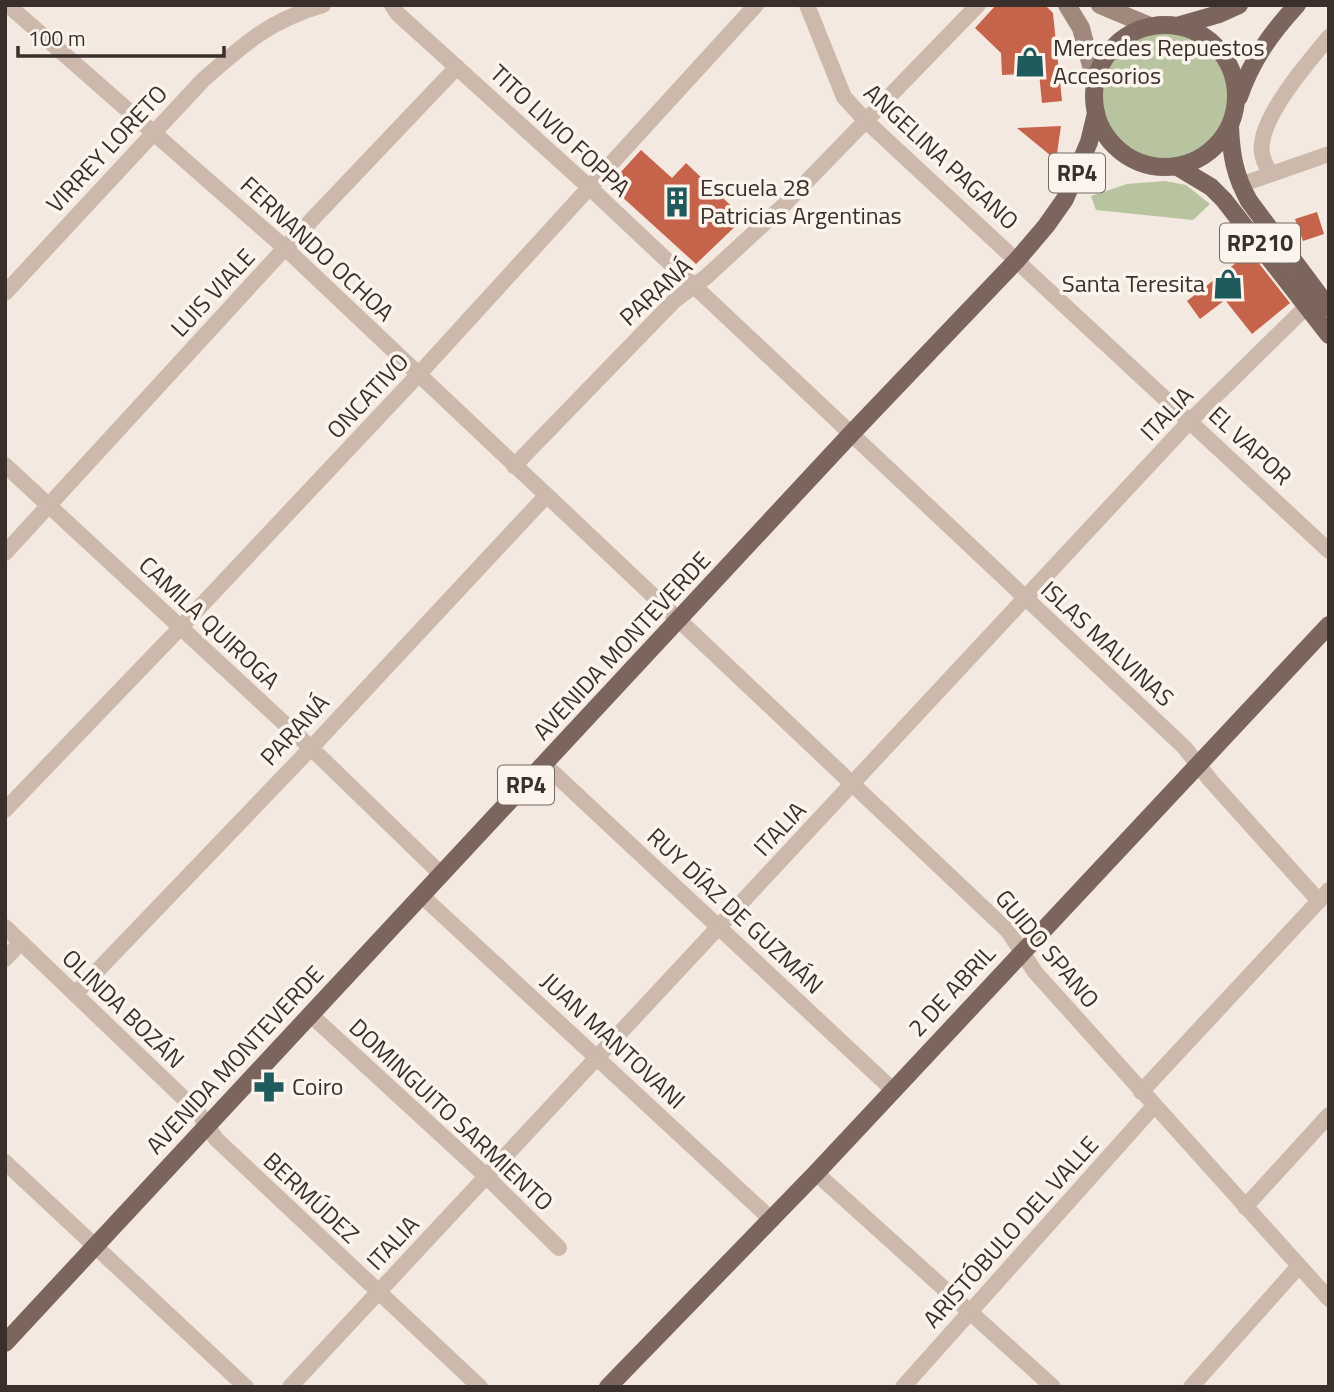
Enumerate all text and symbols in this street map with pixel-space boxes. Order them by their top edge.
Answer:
scale bar [18,14,224,58]
text: 100 m [28,22,85,54]
place label: Mercedes Repuestos Accesorios [1053,29,1265,93]
shop icon: Mercedes Repuestos Accesorios [1013,45,1047,79]
street label: TITO LIVIO FOPPA [482,56,639,205]
street label: ANGELINA PAGANO [856,75,1027,238]
street label: VIRREY LORETO [37,76,175,220]
road number: RP4 [1049,154,1105,192]
street label: FERNANDO OCHOA [233,167,403,329]
place label: Escuela 28 Patricias Argentinas [700,169,902,233]
building icon: Escuela 28 Patricias Argentinas [660,185,694,219]
road number: RP210 [1220,224,1300,262]
street label: LUIS VIALE [162,240,263,345]
street label: PARANÁ [611,249,700,334]
place label: Santa Teresita [1062,265,1205,301]
shop icon: Santa Teresita [1211,267,1245,301]
street label: ONCATIVO [318,344,417,446]
street label: ITALIA [1131,378,1201,449]
street label: EL VAPOR [1201,397,1300,493]
street label: AVENIDA MONTEVERDE [524,543,719,748]
street label: CAMILA QUIROGA [131,547,288,697]
street label: ISLAS MALVINAS [1033,572,1182,715]
street label: PARANÁ [251,685,337,773]
road number: RP4 [498,765,554,804]
street label: ITALIA [744,793,814,864]
street label: RUY DÍAZ DE GUZMÁN [639,819,832,1002]
street label: GUIDO SPANO [987,881,1108,1016]
street label: 2 DE ABRIL [899,936,1004,1044]
street label: OLINDA BOZÁN [54,940,193,1076]
street label: AVENIDA MONTEVERDE [137,957,332,1162]
street label: JUAN MANTOVANI [533,964,694,1117]
street label: DOMINGUITO SARMIENTO [341,1010,562,1219]
place label: Coiro [292,1068,343,1104]
pharmacy icon: Coiro [252,1070,286,1104]
street label: ARISTÓBULO DEL VALLE [914,1127,1107,1335]
street label: BERMÚDEZ [255,1143,368,1251]
street label: ITALIA [357,1207,427,1278]

